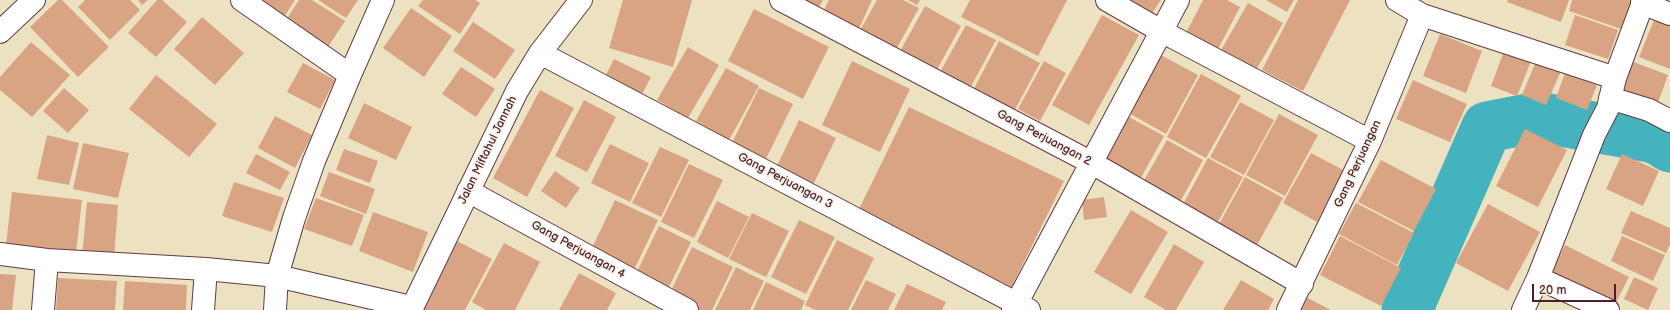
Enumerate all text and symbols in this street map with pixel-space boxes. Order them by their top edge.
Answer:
street label: Jalan Miftahul Jannah [456,94,520,206]
street label: Gang Perjuangan 2 [994,107,1094,169]
street label: Gang Perjuangan [1331,118,1385,210]
street label: Gang Perjuangan 3 [735,150,835,212]
street label: Gang Perjuangan 4 [528,218,628,282]
scale bar [1534,276,1618,302]
text: 20 m [1539,283,1566,298]

